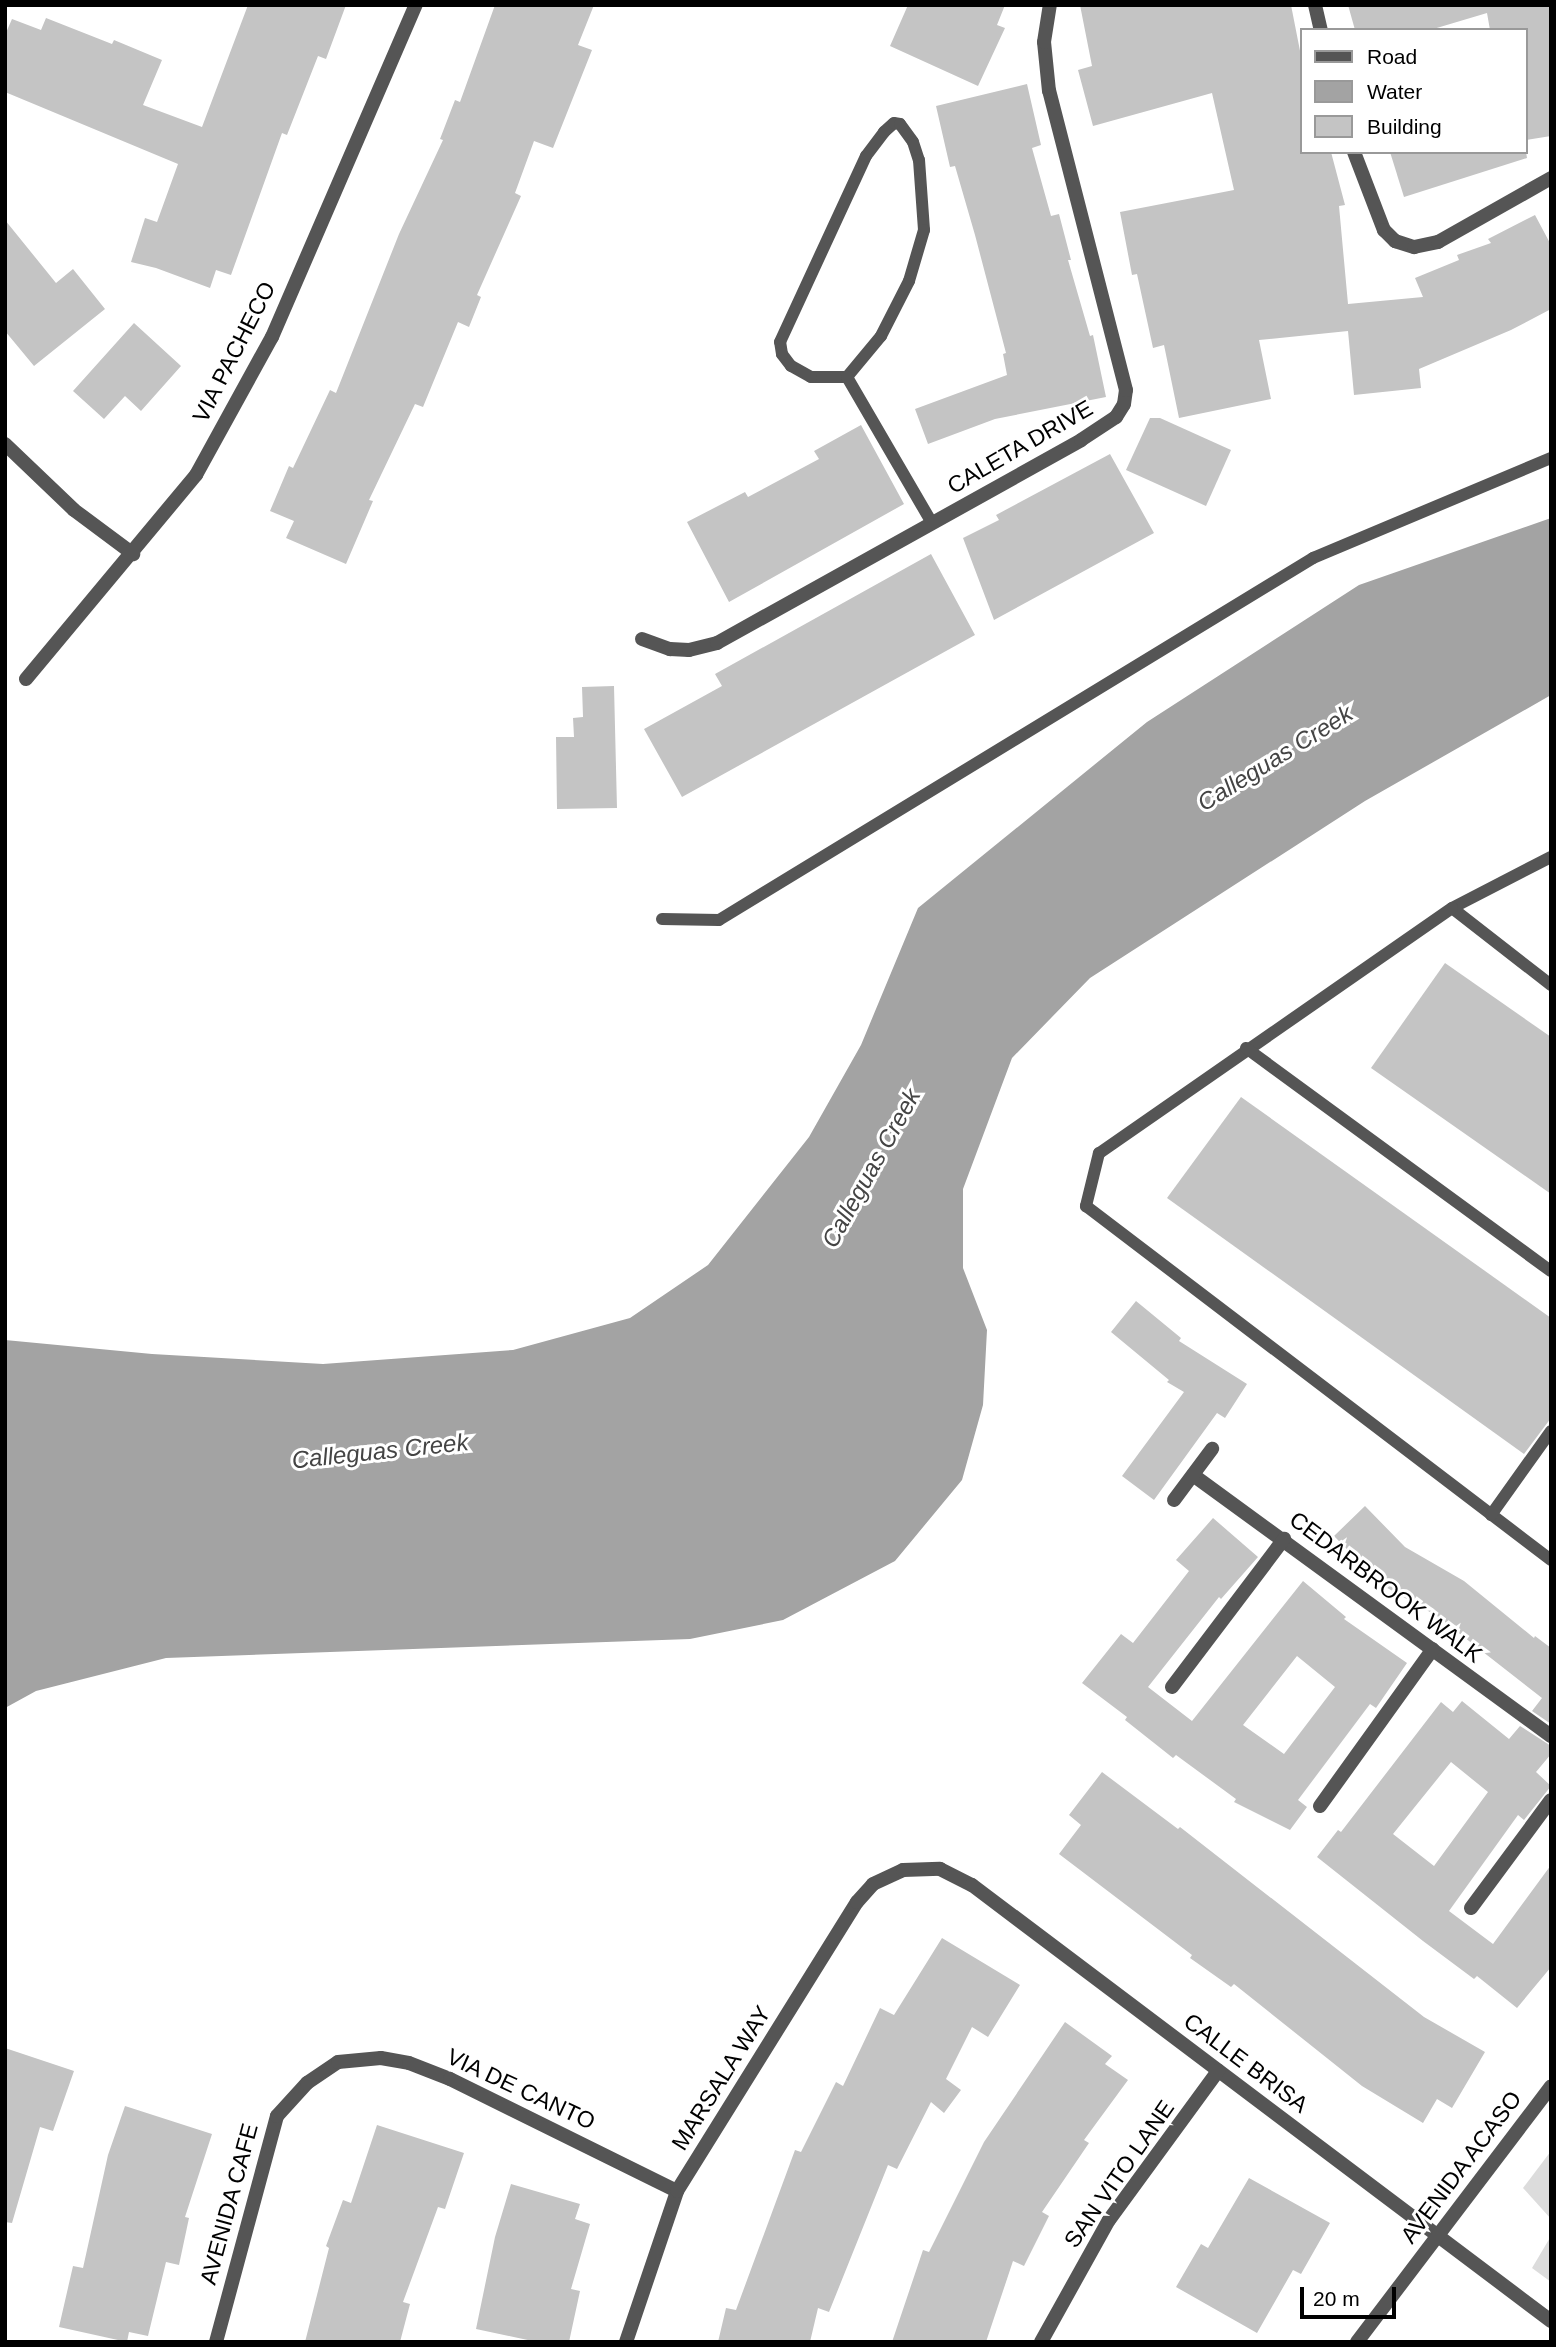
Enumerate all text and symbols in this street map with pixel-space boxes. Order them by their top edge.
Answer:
legend [1300,28,1528,154]
text: Road [1367,45,1417,68]
text: Water [1367,80,1422,103]
text: Building [1367,115,1442,138]
street label: VIA PACHECO [186,276,282,428]
street label: CALETA DRIVE [942,394,1098,500]
water label: Calleguas Creek [1192,699,1358,817]
water label: Calleguas Creek [815,1083,927,1253]
water label: Calleguas Creek [290,1427,470,1475]
street label: CEDARBROOK WALK [1284,1505,1488,1669]
street label: MARSALA WAY [665,2000,777,2156]
street label: CALLE BRISA [1178,2007,1314,2119]
street label: VIA DE CANTO [442,2042,600,2136]
street label: AVENIDA ACASO [1394,2084,1528,2250]
street label: SAN VITO LANE [1058,2095,1180,2253]
street label: AVENIDA CAFE [194,2120,264,2288]
scale bar [1304,2274,1400,2318]
text: 20 m [1313,2287,1360,2310]

